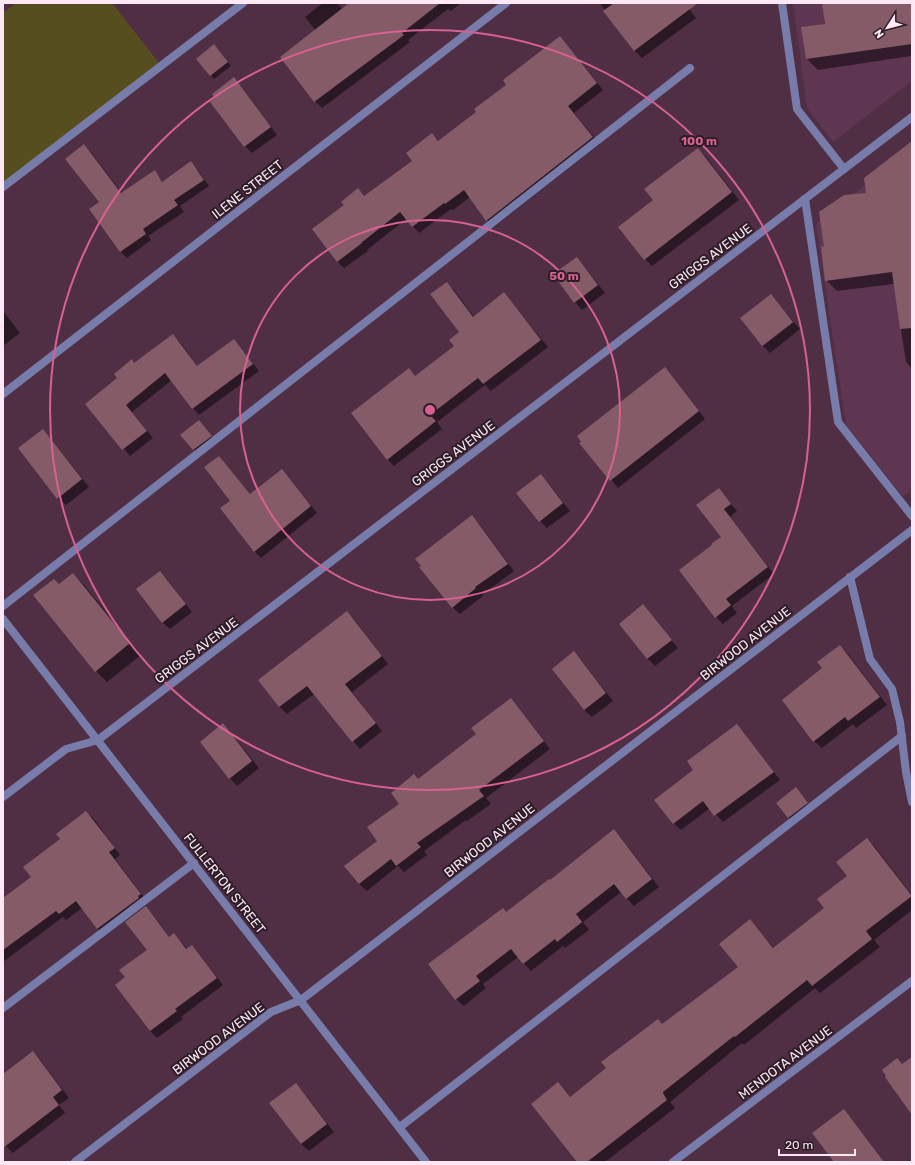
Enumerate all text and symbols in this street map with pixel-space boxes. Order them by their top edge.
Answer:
north arrow [867,8,907,48]
text: N [872,26,887,41]
text: 100 m [681,134,717,148]
street label: ILENE STREET [209,157,286,222]
street label: GRIGGS AVENUE [666,220,755,292]
text: 50 m [549,269,579,283]
centre of rings [423,403,437,417]
street label: GRIGGS AVENUE [409,417,498,489]
street label: BIRWOOD AVENUE [697,603,794,683]
street label: GRIGGS AVENUE [152,614,241,686]
street label: BIRWOOD AVENUE [441,800,538,880]
street label: FULLERTON STREET [181,830,269,937]
street label: BIRWOOD AVENUE [170,999,267,1078]
street label: MENDOTA AVENUE [736,1022,835,1102]
scale bar [779,1131,855,1157]
text: 20 m [785,1138,813,1152]

